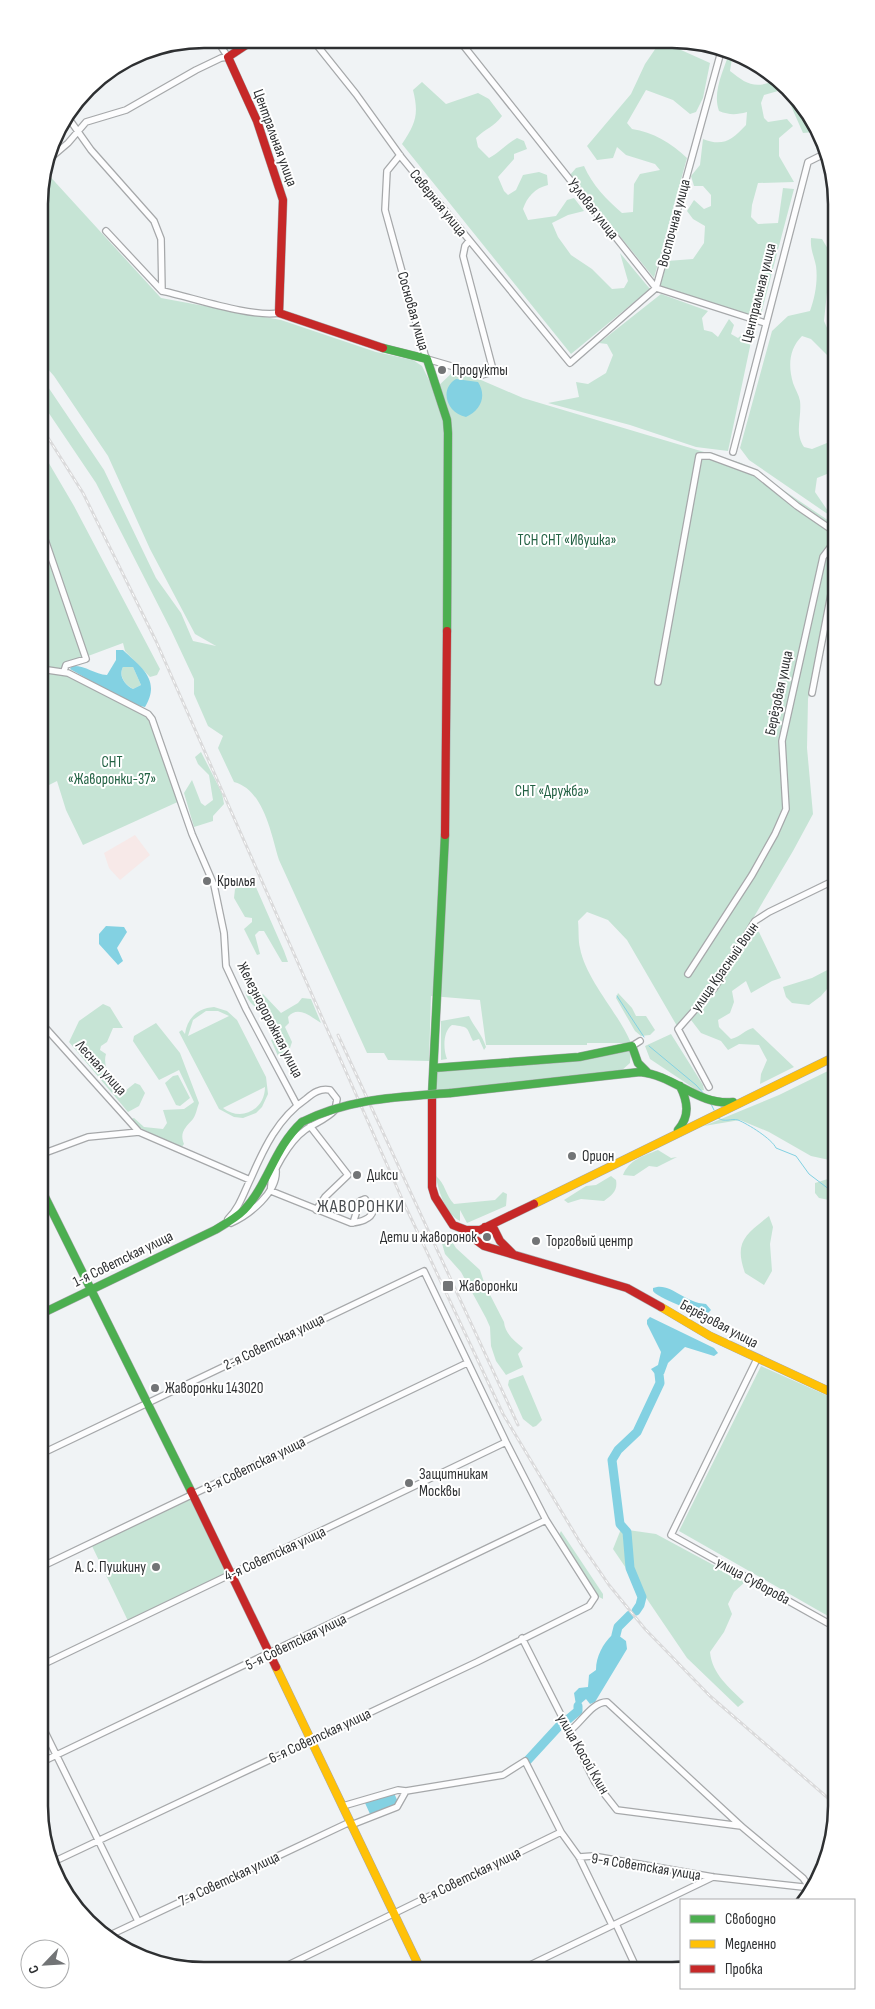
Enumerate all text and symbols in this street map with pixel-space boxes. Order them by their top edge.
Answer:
street label: Центральная улица [249,87,301,189]
street label: Северная улица [405,165,471,241]
street label: Узловая улица [563,175,623,244]
street label: Восточная улица [653,177,695,269]
street label: Центральная улица [737,241,781,345]
street label: Сосновая улица [393,269,433,353]
place label: Продукты [452,361,508,380]
marker: Продукты [436,364,448,376]
park label: ТСН СНТ «Ивушка» [518,531,616,550]
street label: Берёзовая улица [761,649,797,737]
park label: СНТ «Жаворонки-37» [68,753,156,789]
park label: СНТ «Дружба» [515,782,589,801]
place label: Крылья [217,872,256,891]
marker: Крылья [201,875,213,887]
street label: улица Красный Воин [687,918,763,1016]
street label: Железнодорожная улица [233,959,307,1081]
street label: Лесная улица [71,1036,131,1100]
place label: Орион [582,1147,614,1166]
marker: Орион [566,1150,578,1162]
place label: Дикси [367,1166,398,1185]
marker: Дикси [351,1169,363,1181]
district label: ЖАВОРОНКИ [317,1196,405,1217]
street label: 1-я Советская улица [70,1226,176,1291]
place label: Дети и жаворонок [380,1228,477,1247]
marker: Дети и жаворонок [481,1231,493,1243]
place label: Торговый центр [546,1232,633,1251]
marker: Торговый центр [530,1235,542,1247]
place label: Жаворонки [459,1277,518,1296]
marker: Жаворонки [441,1279,455,1293]
street label: Берёзовая улица [677,1295,762,1353]
street label: 2-я Советская улица [220,1309,328,1375]
place label: Жаворонки 143020 [165,1379,264,1398]
marker: Жаворонки 143020 [149,1382,161,1394]
street label: 3-я Советская улица [201,1432,309,1498]
place label: Защитникам Москвы [419,1465,488,1501]
marker: Защитникам Москвы [403,1477,415,1489]
street label: 4-я Советская улица [221,1522,329,1586]
street label: улица Суворова [713,1553,793,1609]
place label: А. С. Пушкину [74,1558,146,1577]
marker: А. С. Пушкину [150,1561,162,1573]
street label: 5-я Советская улица [242,1609,350,1675]
street label: 6-я Советская улица [266,1704,374,1768]
street label: улица Косой Клин [552,1710,614,1798]
street label: 8-я Советская улица [416,1843,524,1909]
street label: 7-я Советская улица [175,1847,283,1911]
street label: 9-я Советская улица [590,1849,702,1885]
legend [680,1899,855,1989]
text: Свободно [725,1910,776,1929]
text: Медленно [725,1935,776,1954]
north arrow [20,1939,70,1989]
text: Пробка [725,1960,763,1979]
text: С [24,1962,43,1976]

